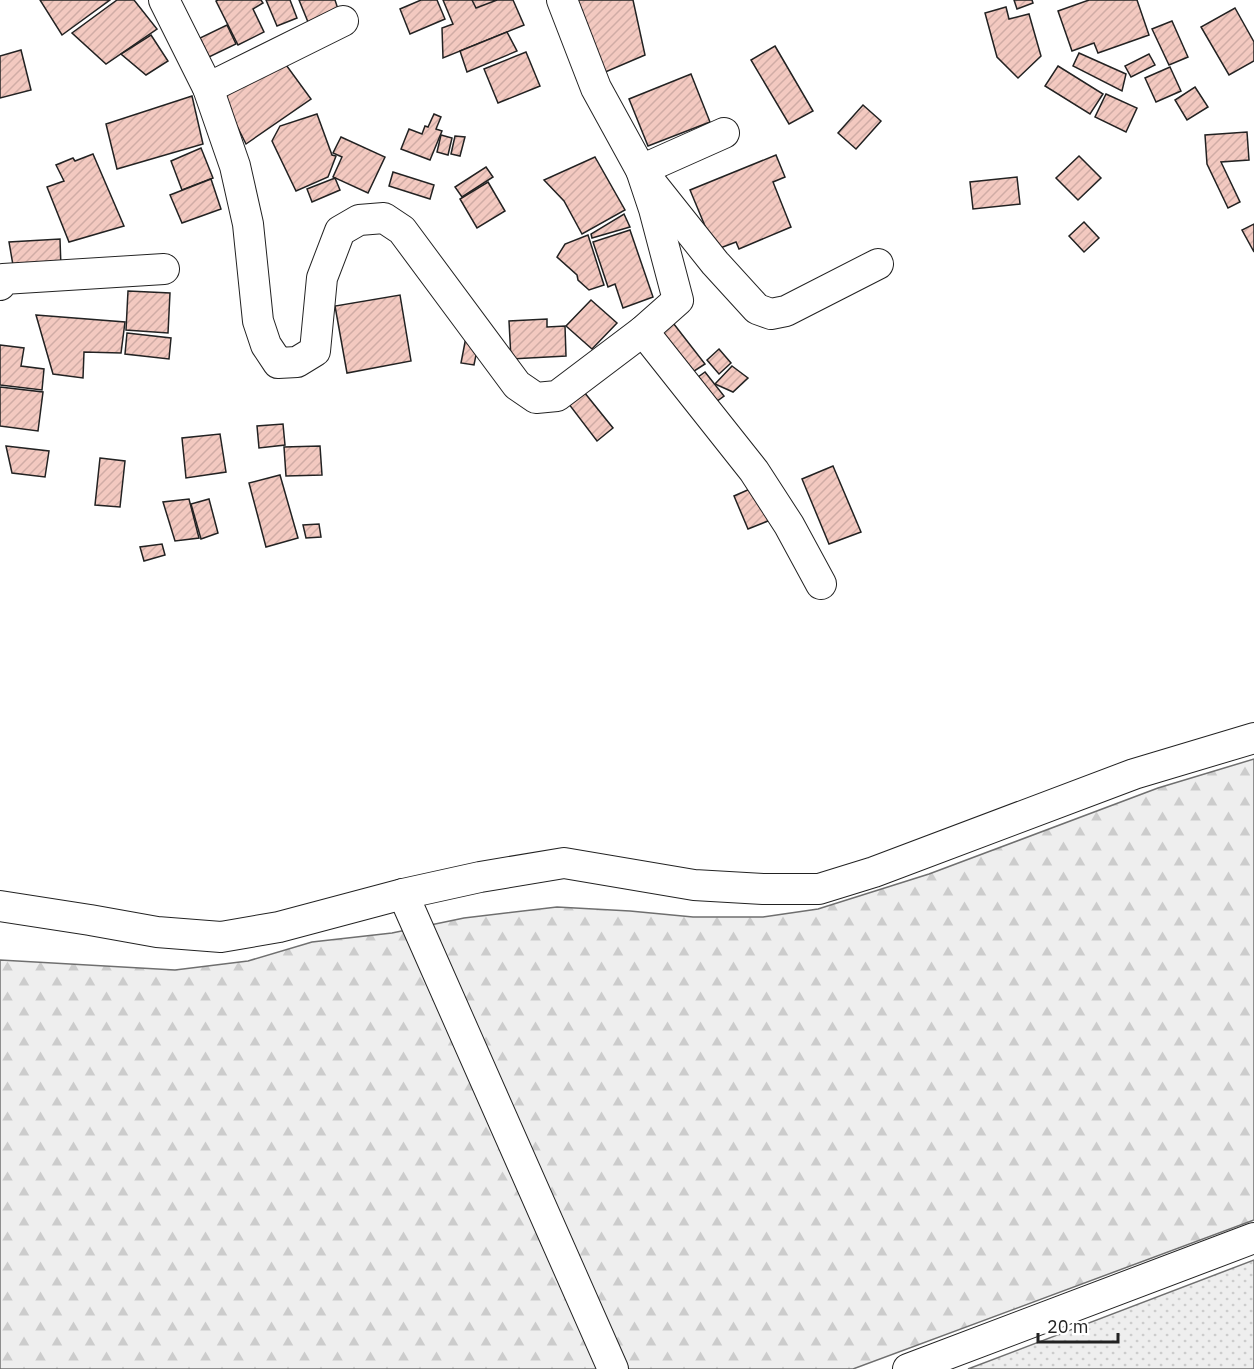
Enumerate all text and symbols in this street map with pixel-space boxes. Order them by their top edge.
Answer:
scale bar [1038,1306,1118,1344]
text: 20 m [1047,1315,1089,1338]

